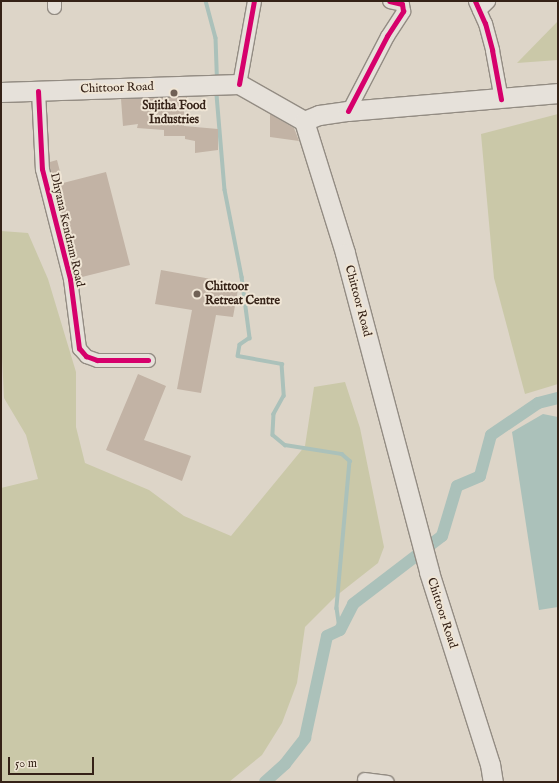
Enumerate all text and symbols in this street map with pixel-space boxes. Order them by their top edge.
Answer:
street label: Chittoor Road [80,80,154,96]
marker: Sujitha Food Industries [169,88,179,98]
place label: Sujitha Food Industries [142,99,206,127]
street label: Dhyana Kendram Road [47,172,87,288]
street label: Chittoor Road [342,264,374,338]
place label: Chittoor Retreat Centre [205,280,280,308]
marker: Chittoor Retreat Centre [192,289,202,299]
street label: Chittoor Road [424,576,460,650]
scale bar [10,749,96,775]
text: 50 m [15,756,37,771]

